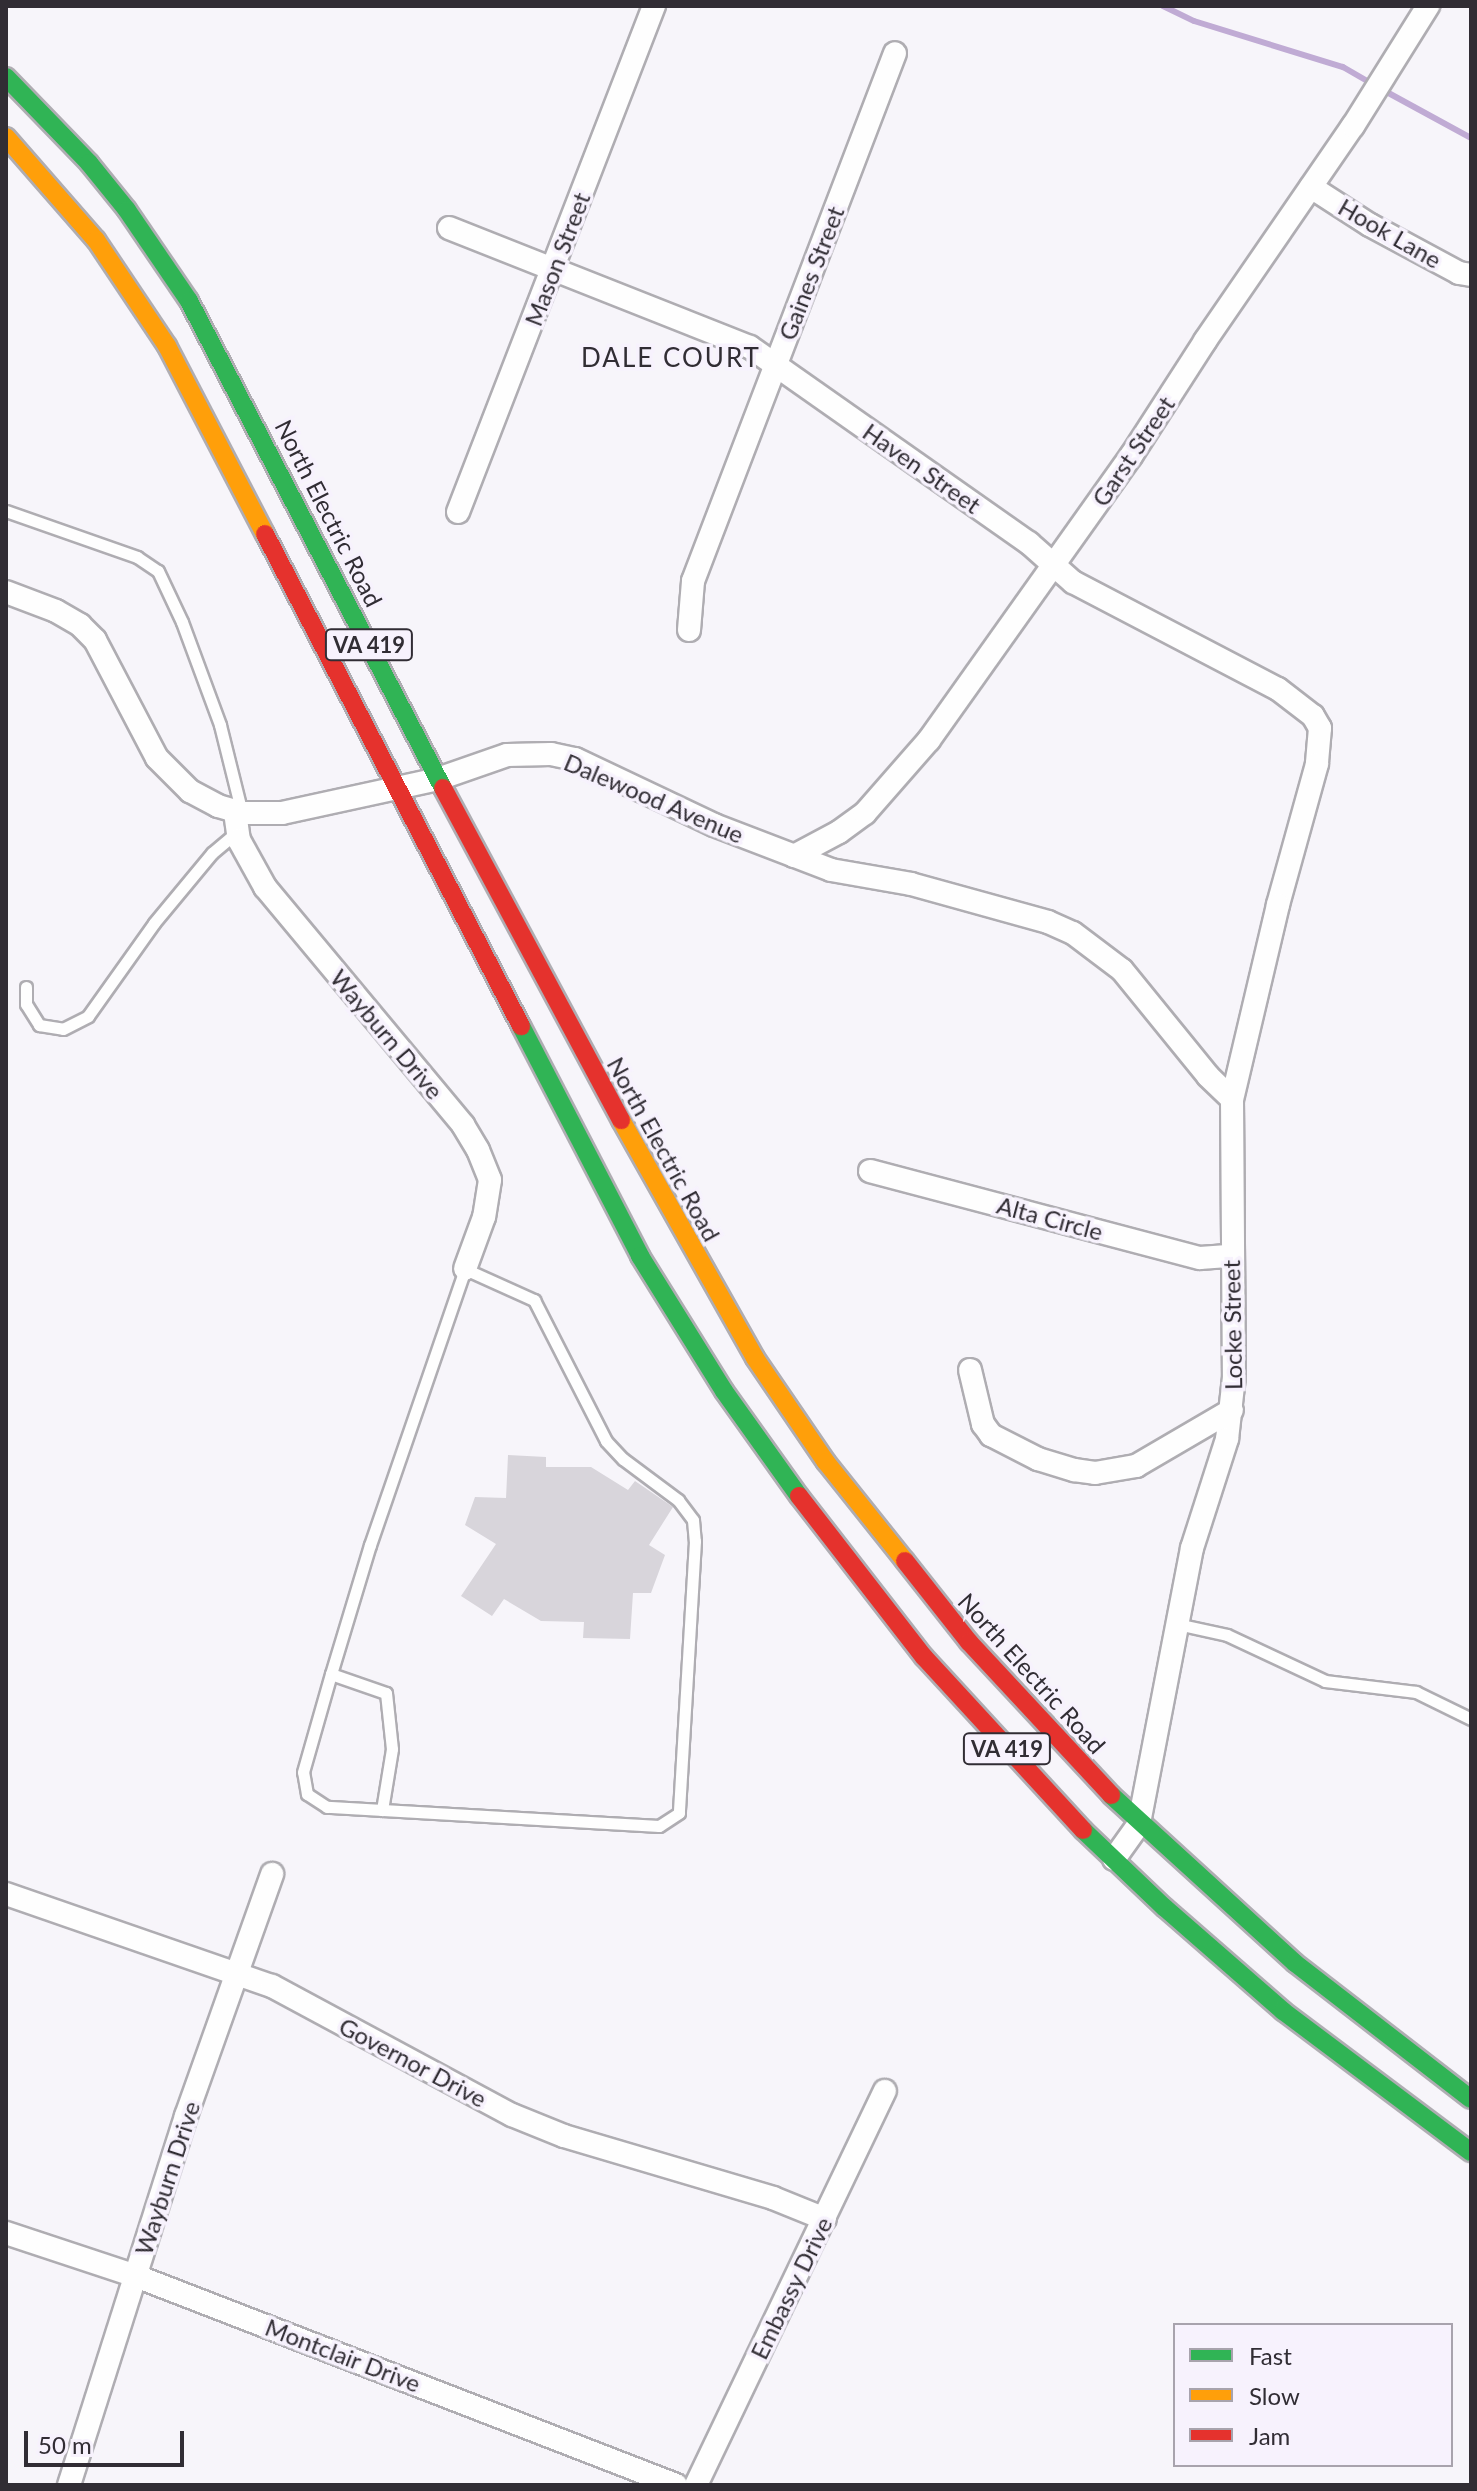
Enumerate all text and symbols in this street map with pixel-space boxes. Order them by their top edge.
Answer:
street label: Mason Street [518,188,596,330]
street label: Hook Lane [1334,192,1446,274]
street label: Gaines Street [772,202,850,344]
district label: DALE COURT [581,342,761,374]
street label: Garst Street [1086,391,1180,511]
street label: North Electric Road [269,415,389,611]
street label: Haven Street [858,417,986,519]
road number: VA 419 [323,627,415,663]
street label: Dalewood Avenue [560,747,748,849]
street label: Wayburn Drive [325,964,449,1104]
street label: North Electric Road [601,1052,727,1246]
street label: Alta Circle [994,1190,1106,1246]
street label: Locke Street [1216,1260,1248,1390]
street label: North Electric Road [952,1587,1112,1759]
road number: VA 419 [961,1731,1053,1767]
street label: Governor Drive [334,2011,492,2113]
street label: Wayburn Drive [129,2098,205,2258]
street label: Embassy Drive [744,2212,838,2364]
street label: Montclair Drive [261,2312,425,2398]
legend [1173,2323,1453,2467]
text: Fast [1249,2341,1292,2370]
text: Slow [1249,2381,1300,2410]
scale bar [28,2415,188,2465]
text: Jam [1249,2421,1290,2450]
text: 50 m [38,2430,92,2459]

